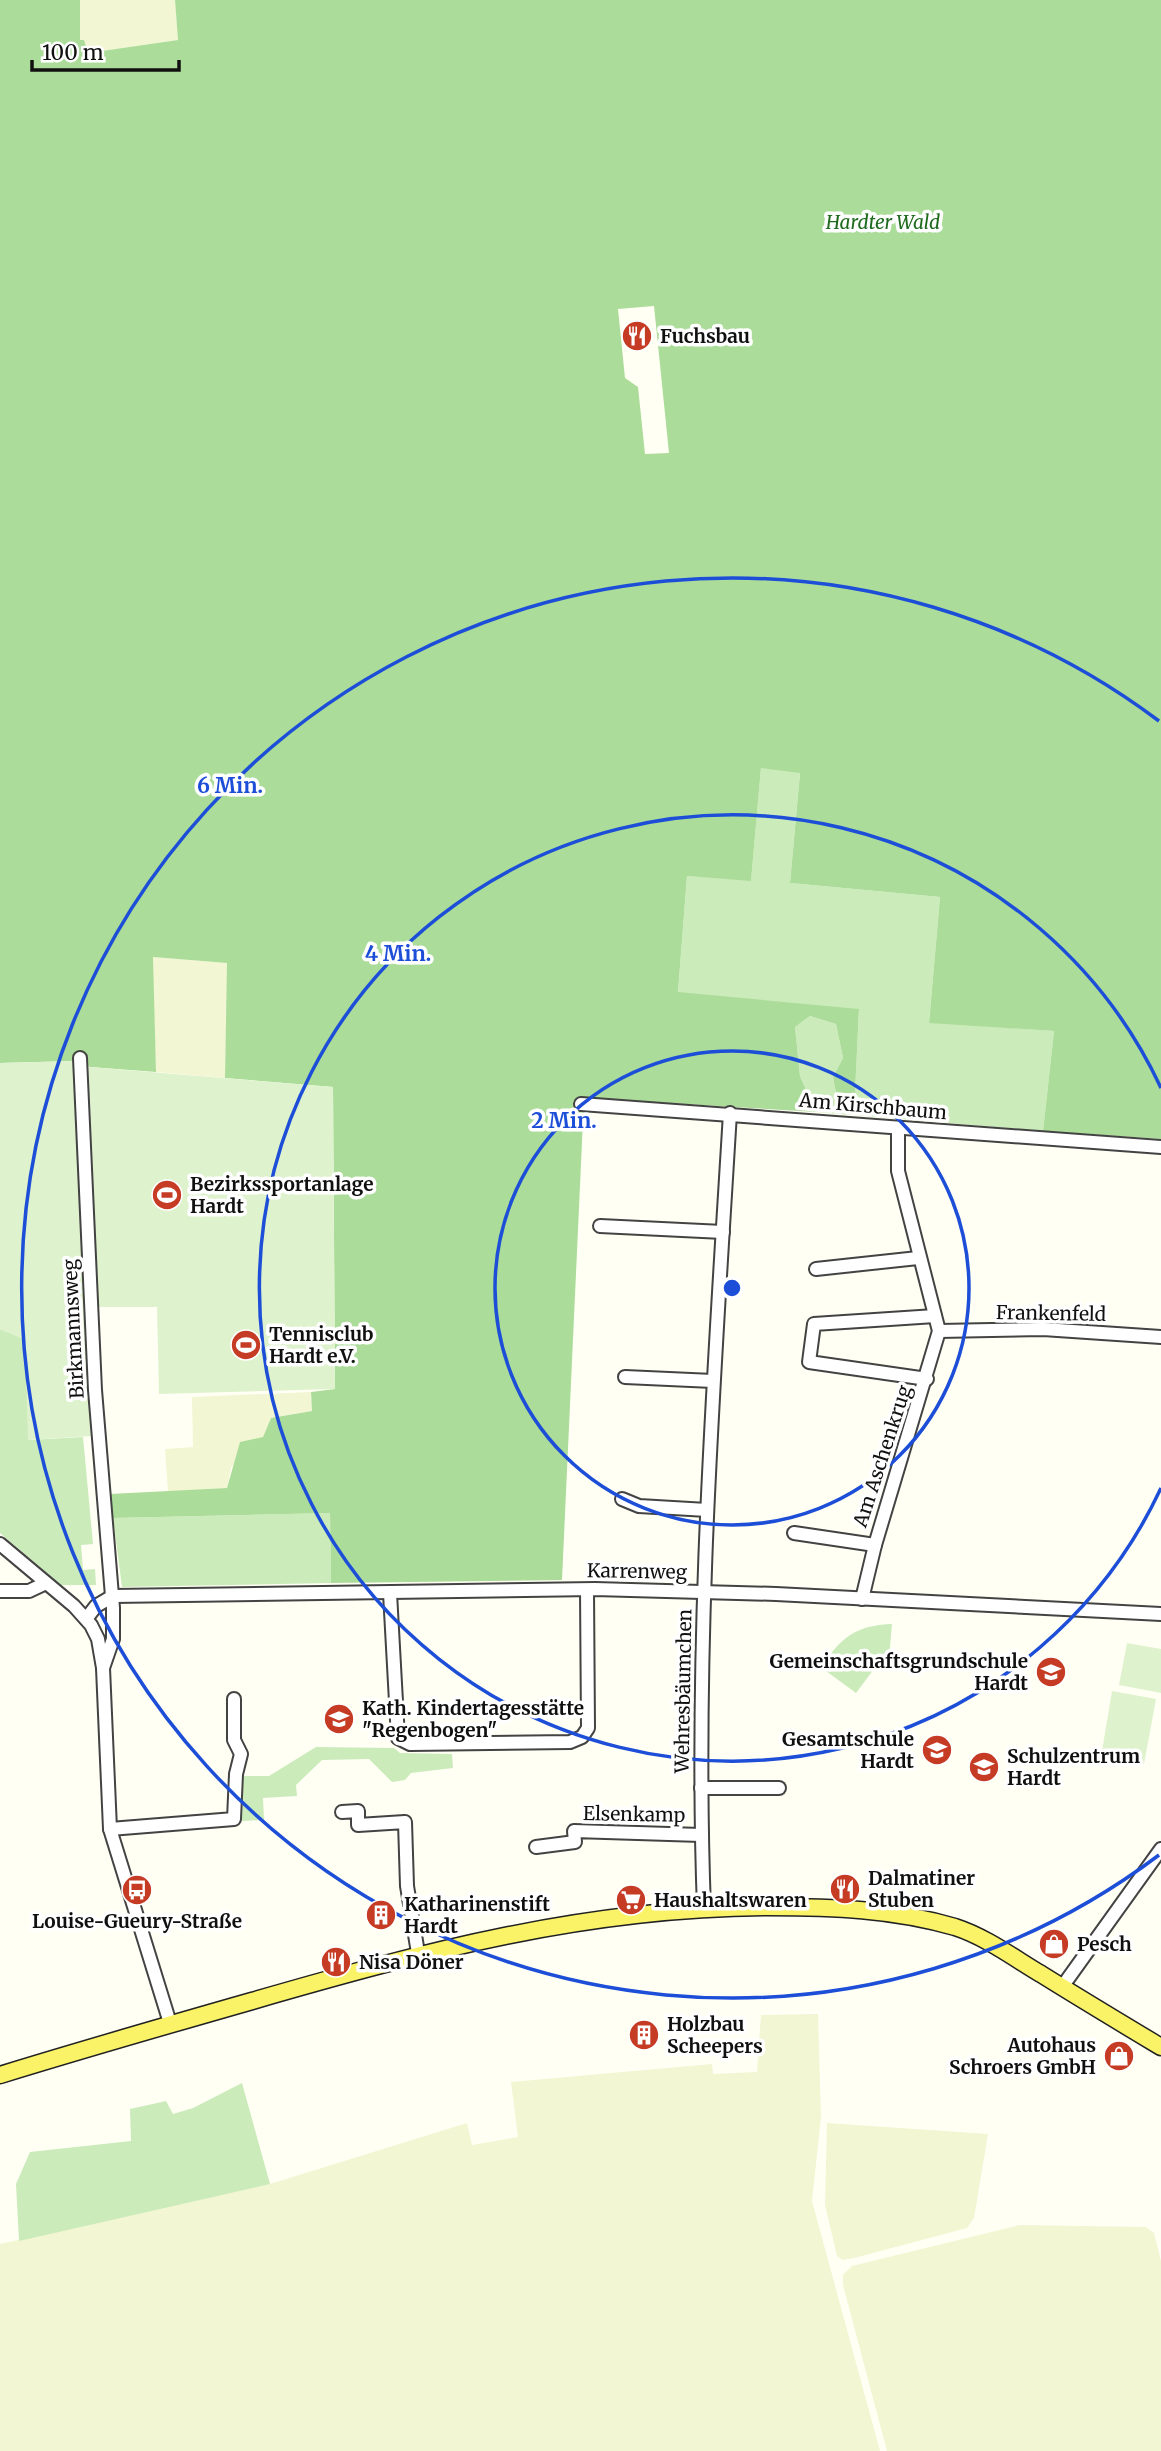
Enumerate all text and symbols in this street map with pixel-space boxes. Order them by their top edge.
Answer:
scale bar [32,28,178,72]
text: 100 m [42,39,104,66]
park label: Hardter Wald [825,210,940,234]
restaurant icon: Fuchsbau [620,319,654,353]
place label: Fuchsbau [660,324,750,348]
text: 6 Min. [197,772,263,799]
text: 4 Min. [365,940,431,967]
street label: Am Kirschbaum [797,1088,948,1124]
text: 2 Min. [531,1107,597,1134]
place label: Bezirkssportanlage Hardt [190,1172,374,1218]
sports icon: Bezirkssportanlage Hardt [150,1178,184,1212]
street label: Birkmannsweg [57,1258,89,1400]
centre of rings [720,1276,744,1300]
street label: Frankenfeld [996,1300,1106,1326]
place label: Tennisclub Hardt e.V. [269,1322,374,1368]
sports icon: Tennisclub Hardt e.V. [229,1328,263,1362]
street label: Am Aschenkrug [847,1382,916,1531]
street label: Karrenweg [587,1558,688,1584]
street label: Wehresbäumchen [670,1608,696,1774]
place label: Gemeinschaftsgrundschule Hardt [769,1649,1028,1695]
school or university icon: Gemeinschaftsgrundschule Hardt [1034,1655,1068,1689]
place label: Kath. Kindertagesstätte "Regenbogen" [362,1696,584,1742]
school or university icon: Kath. Kindertagesstätte "Regenbogen" [322,1702,356,1736]
place label: Gesamtschule Hardt [782,1727,914,1773]
school or university icon: Gesamtschule Hardt [920,1733,954,1767]
place label: Schulzentrum Hardt [1007,1744,1140,1790]
school or university icon: Schulzentrum Hardt [967,1750,1001,1784]
street label: Elsenkamp [583,1801,685,1827]
place label: Dalmatiner Stuben [868,1866,975,1912]
restaurant icon: Dalmatiner Stuben [828,1872,862,1906]
bus stop icon: Louise-Gueury-Straße [120,1873,154,1907]
supermarket icon: Haushaltswaren [614,1883,648,1917]
place label: Haushaltswaren [654,1888,807,1912]
place label: Katharinenstift Hardt [404,1892,550,1938]
building icon: Katharinenstift Hardt [364,1898,398,1932]
place label: Louise-Gueury-Straße [32,1909,242,1933]
shop icon: Pesch [1037,1927,1071,1961]
place label: Pesch [1077,1932,1132,1956]
restaurant icon: Nisa Döner [319,1945,353,1979]
place label: Nisa Döner [359,1950,464,1974]
place label: Holzbau Scheepers [667,2012,763,2058]
building icon: Holzbau Scheepers [627,2018,661,2052]
place label: Autohaus Schroers GmbH [949,2033,1096,2079]
shop icon: Autohaus Schroers GmbH [1102,2039,1136,2073]

